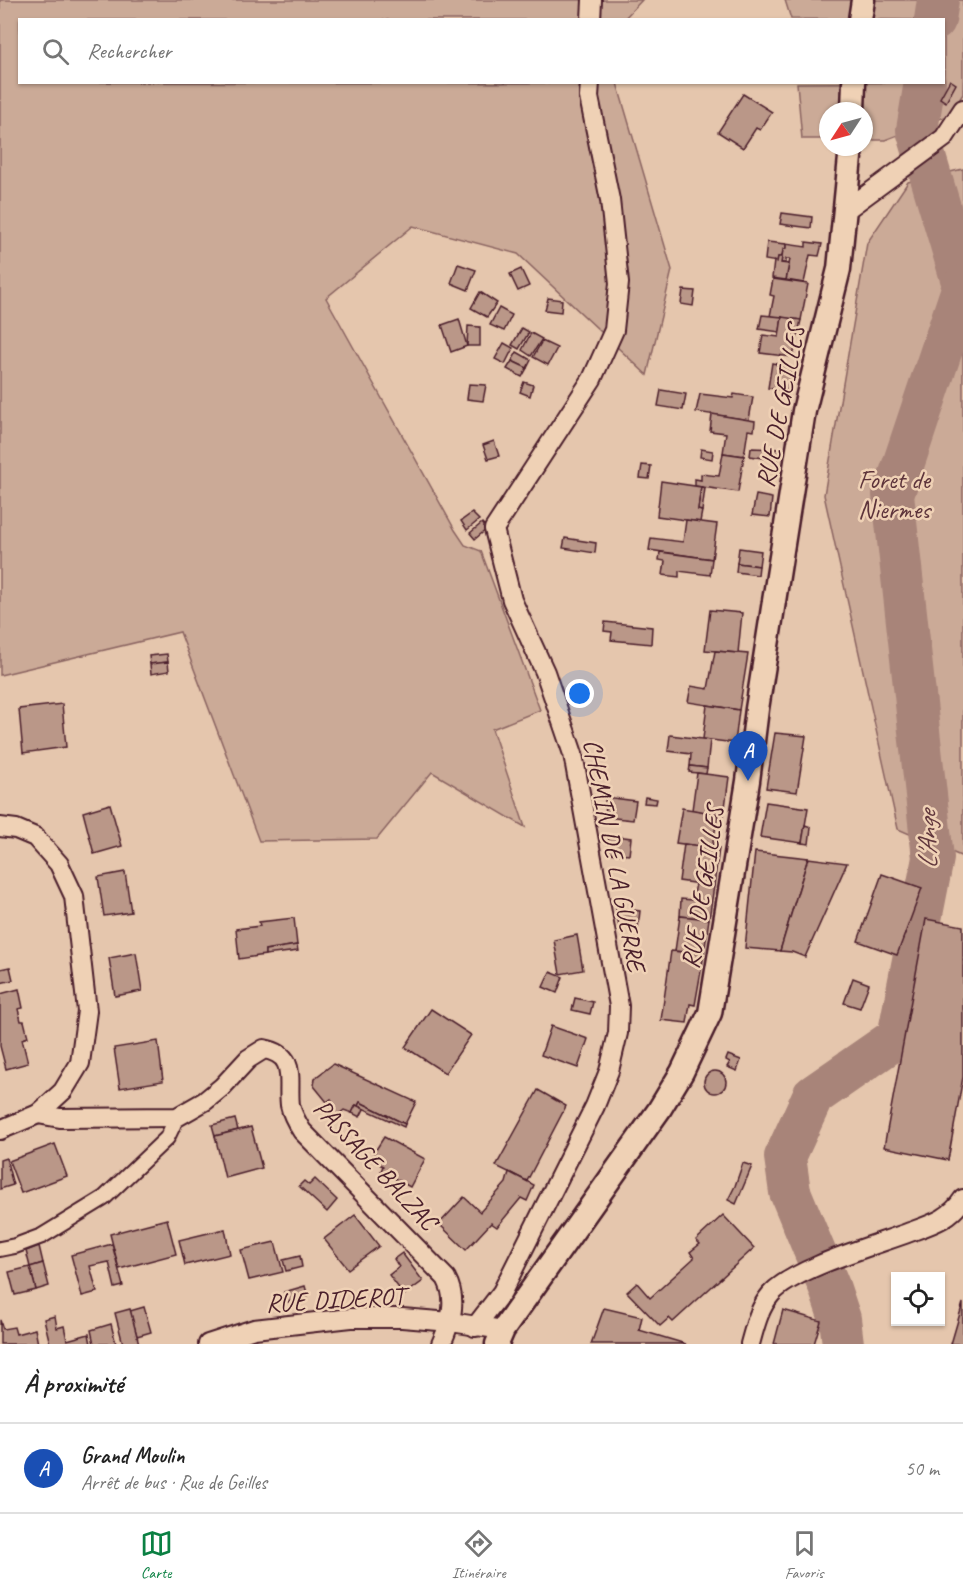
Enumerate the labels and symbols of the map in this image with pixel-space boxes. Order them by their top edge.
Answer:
north arrow [819,102,873,156]
street label: RUE DE GEILLES [749,318,813,490]
park label: Foret de Niermes [858,463,932,526]
your location [565,679,594,708]
pin: A [728,732,768,781]
street label: CHEMIN DE LA GUERRE [576,736,654,977]
street label: RUE DE GEILLES [673,799,732,971]
water label: L'Ange [909,806,945,870]
street label: PASSAGE BALZAC [306,1092,447,1239]
street label: RUE DIDEROT [265,1279,411,1320]

